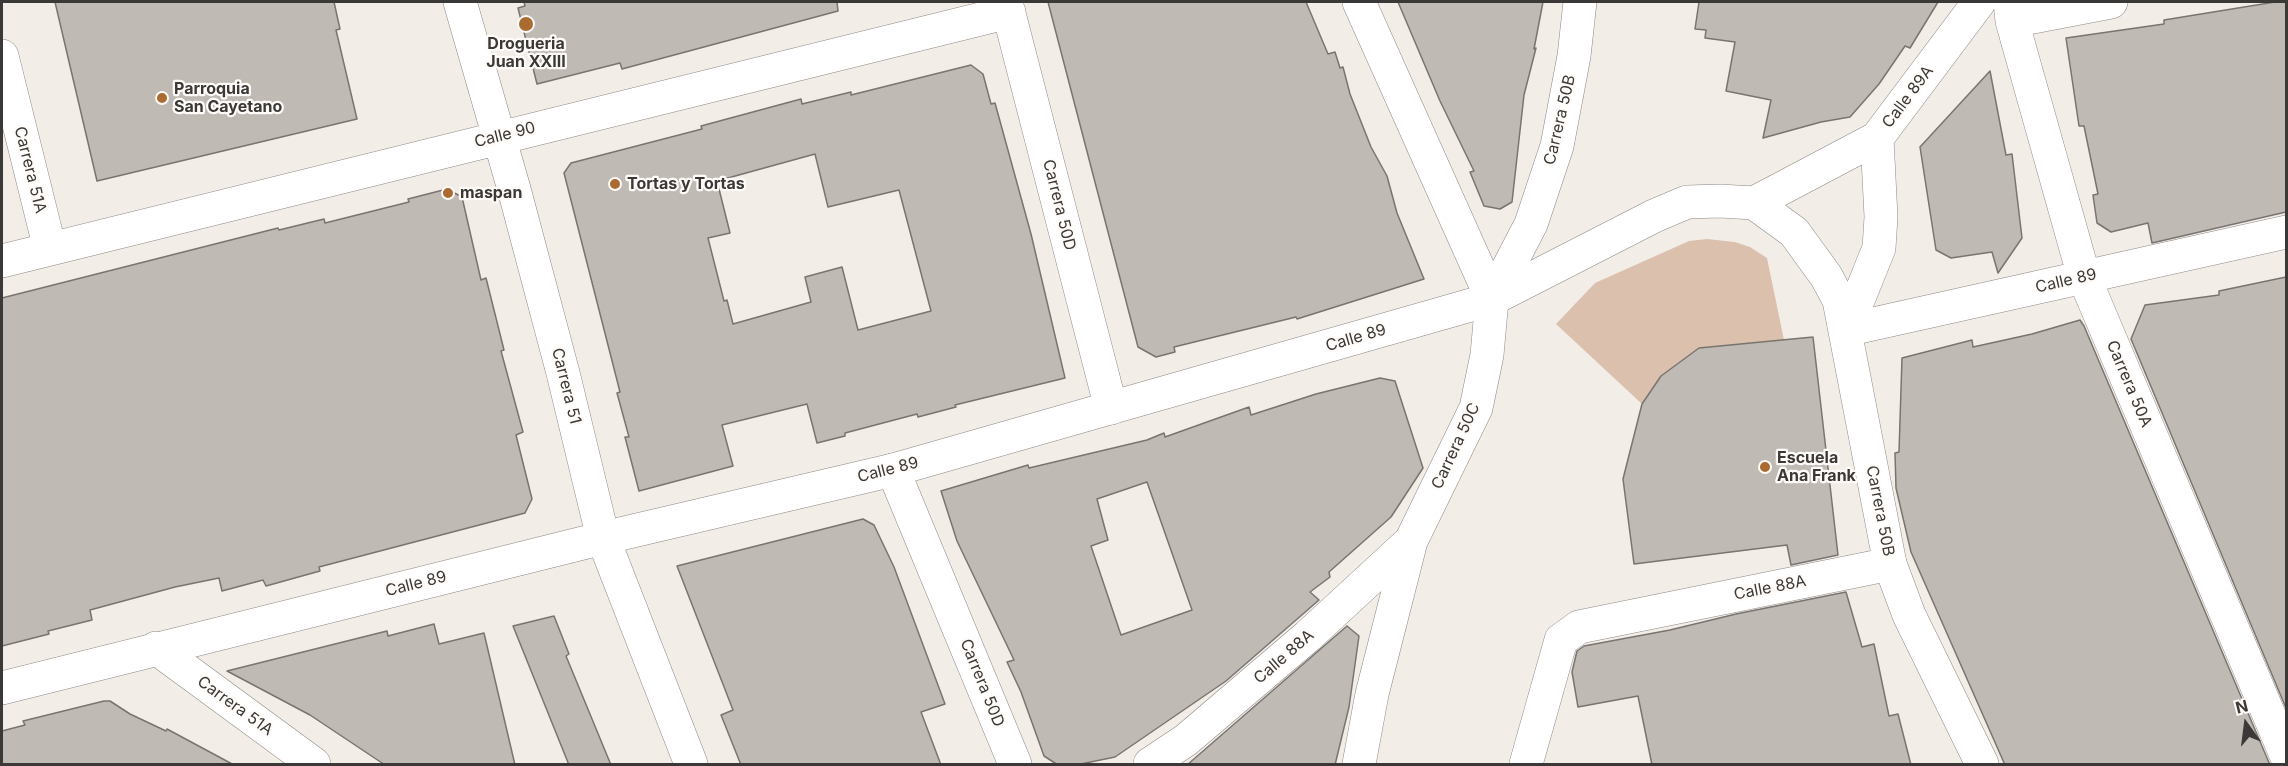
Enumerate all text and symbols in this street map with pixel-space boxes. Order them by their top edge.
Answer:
marker: Drogueria Juan XXIII [517,15,535,33]
place label: Drogueria Juan XXIII [486,34,566,72]
street label: Calle 89A [1878,62,1938,132]
street label: Carrera 50B [1540,73,1580,167]
place label: Parroquia San Cayetano [174,79,282,117]
marker: Parroquia San Cayetano [155,91,169,105]
street label: Calle 90 [472,118,538,152]
street label: Carrera 51A [10,125,50,215]
street label: Carrera 50D [1038,158,1080,252]
place label: Tortas y Tortas [627,174,745,194]
marker: Tortas y Tortas [608,177,622,191]
place label: maspan [460,183,522,203]
marker: maspan [441,186,455,200]
street label: Calle 89 [2034,265,2098,297]
street label: Calle 89 [1324,320,1388,356]
street label: Carrera 50A [2102,338,2156,430]
street label: Carrera 51 [547,346,585,426]
street label: Carrera 50C [1428,400,1484,492]
place label: Escuela Ana Frank [1777,448,1856,486]
street label: Calle 89 [856,453,920,487]
marker: Escuela Ana Frank [1758,460,1772,474]
street label: Carrera 50B [1862,464,1898,558]
street label: Calle 89 [384,567,448,601]
street label: Calle 88A [1732,572,1808,604]
street label: Calle 88A [1250,626,1318,688]
street label: Carrera 50D [956,636,1008,730]
street label: Carrera 51A [193,672,277,740]
north arrow [2216,694,2276,754]
text: N [2233,695,2250,718]

